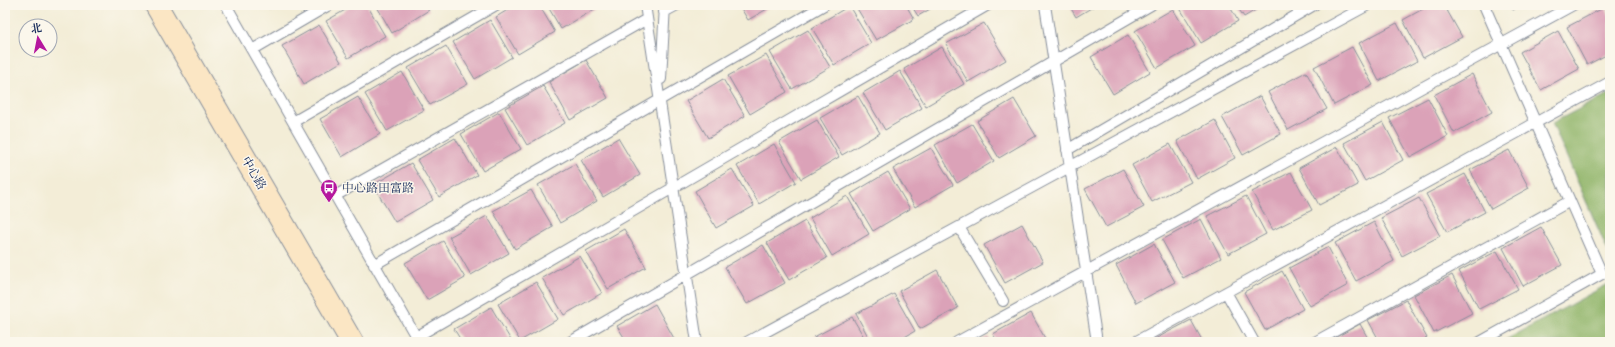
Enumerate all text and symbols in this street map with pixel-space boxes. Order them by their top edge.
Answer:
north arrow [18,18,58,58]
text: 北 [30,21,43,36]
street label: 中心路 [238,154,269,193]
bus stop icon: 中心路田富路 [319,178,339,203]
place label: 中心路田富路 [342,181,414,196]

